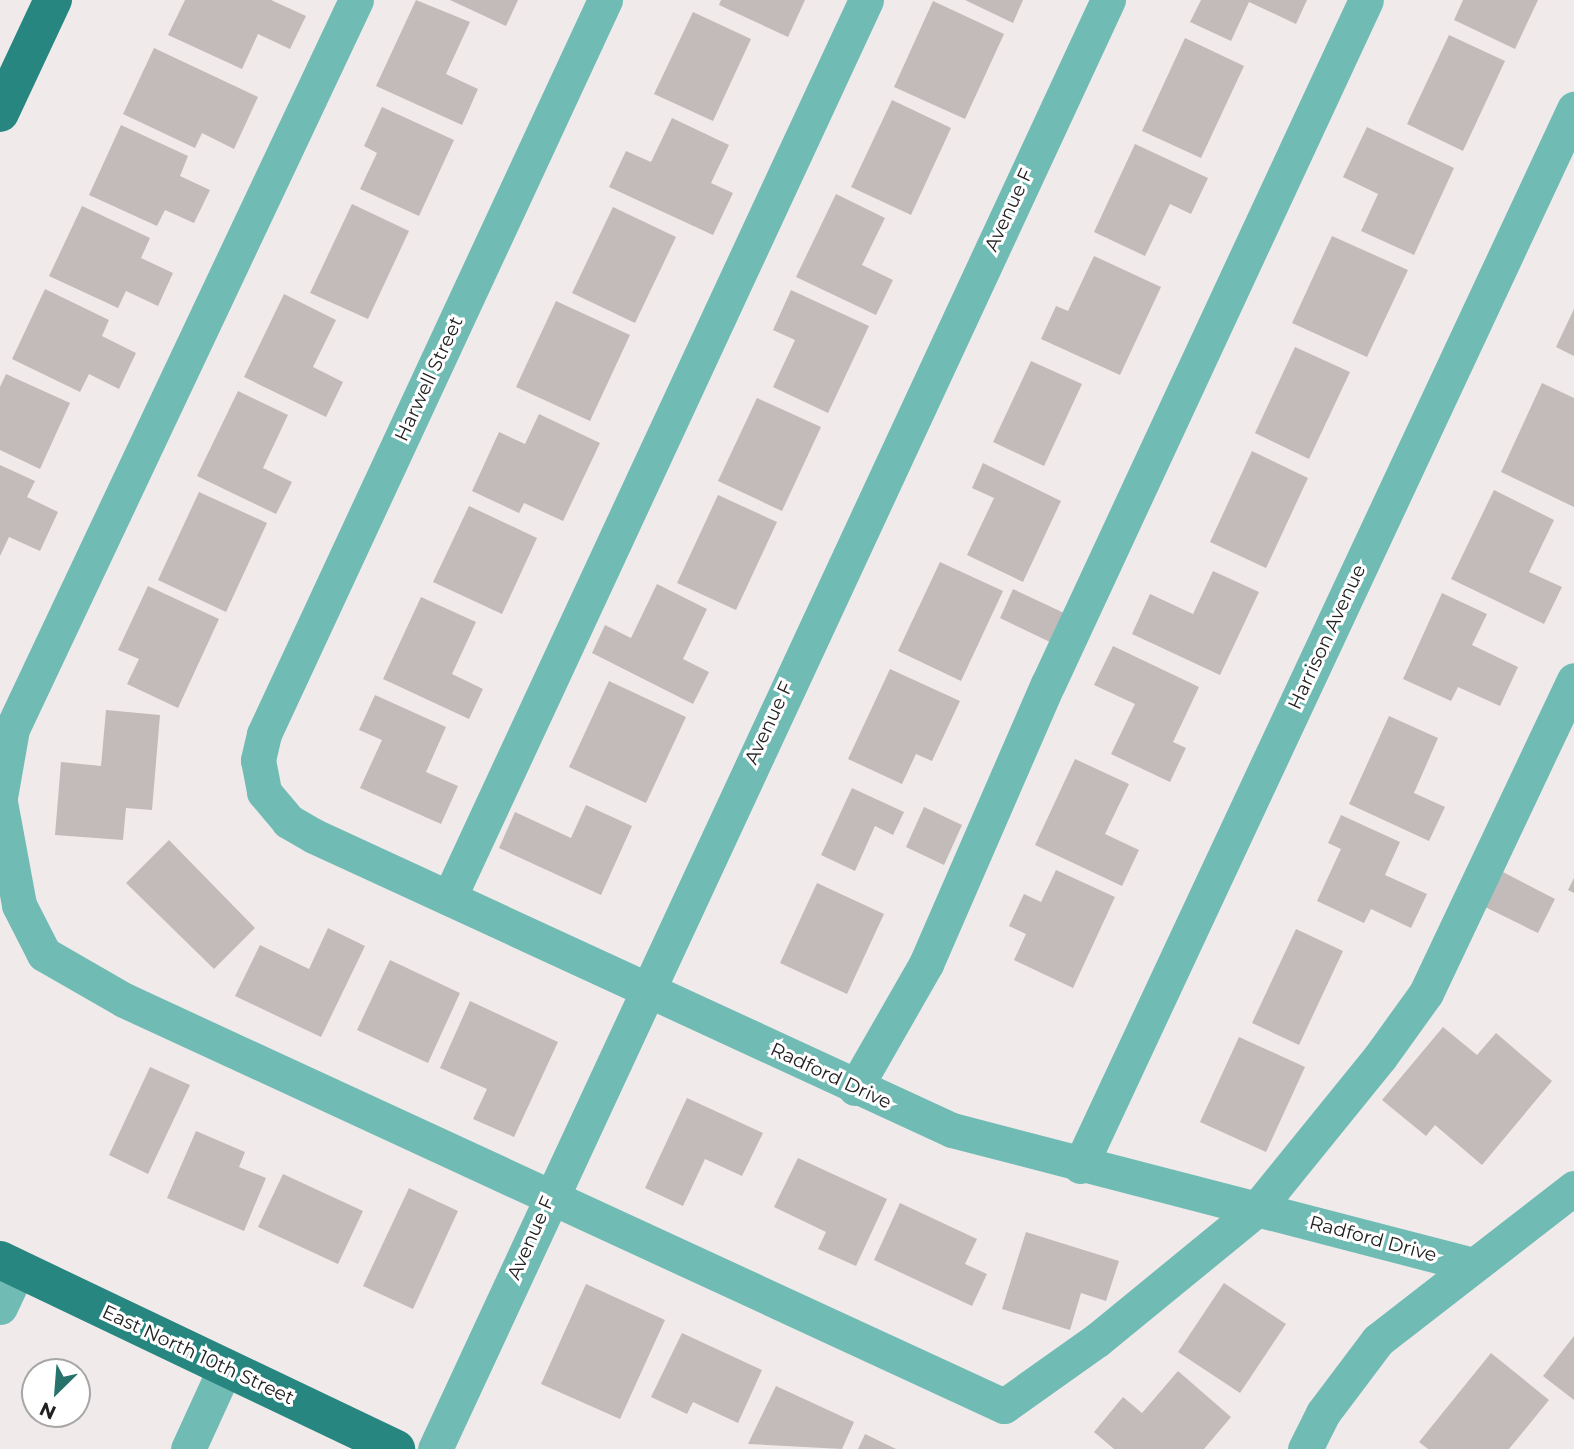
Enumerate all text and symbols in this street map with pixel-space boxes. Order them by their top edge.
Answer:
street label: Avenue F [980,165,1038,255]
street label: Harwell Street [390,313,468,445]
street label: Harrison Avenue [1283,561,1371,713]
street label: Avenue F [740,678,798,768]
street label: Radford Drive [767,1038,895,1114]
street label: Avenue F [503,1193,559,1283]
street label: Radford Drive [1307,1211,1439,1267]
street label: East North 10th Street [98,1300,298,1410]
north arrow [21,1358,91,1428]
text: N [36,1397,60,1424]

